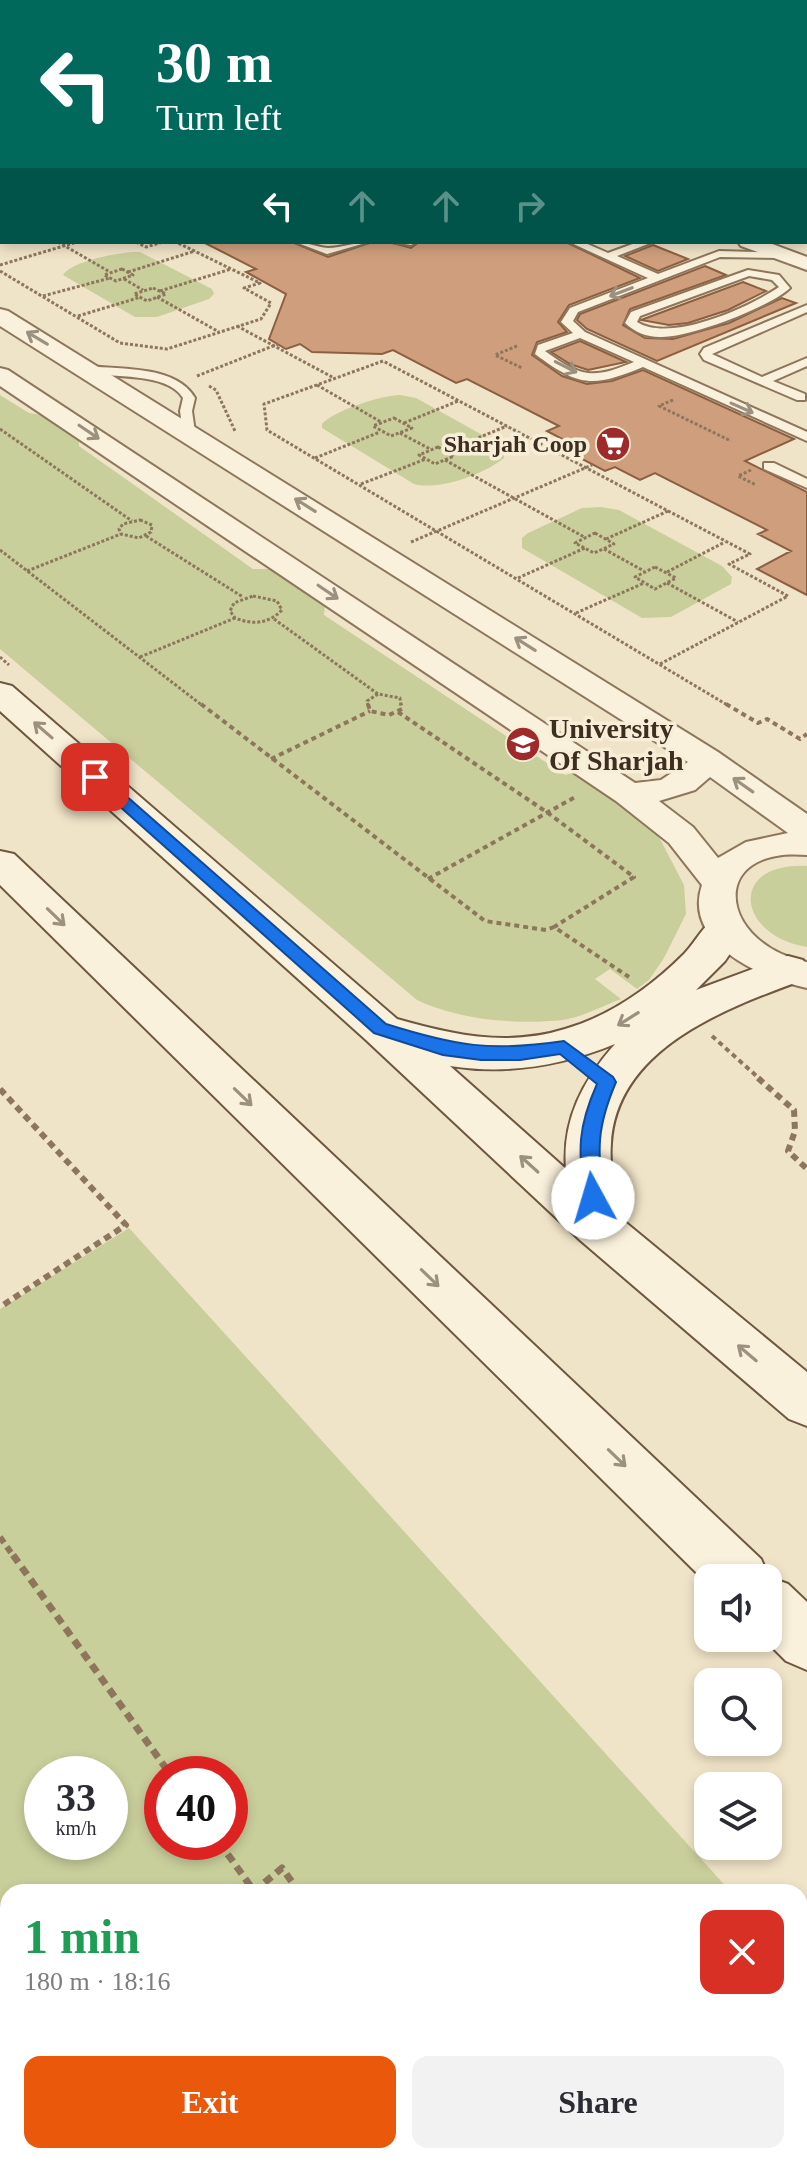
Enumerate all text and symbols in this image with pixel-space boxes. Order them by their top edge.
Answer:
icon: left [24,32,128,136]
text: 30 m [156,32,273,94]
text: Turn left [156,98,282,138]
icon: left [256,184,300,228]
icon: ahead [340,184,384,228]
icon: ahead [424,184,468,228]
icon: right [508,184,552,228]
one-way arrow [609,286,634,300]
one-way arrow [26,330,49,346]
one-way arrow [553,360,577,375]
one-way arrow [729,401,754,416]
one-way arrow [77,424,99,441]
supermarket icon: Sharjah Coop [594,425,632,463]
place label: Sharjah Coop [444,431,587,457]
one-way arrow [294,497,317,513]
one-way arrow [317,584,339,601]
one-way arrow [514,636,537,652]
place label: University Of Sharjah [549,713,684,776]
one-way arrow [33,722,53,740]
school or university icon: University Of Sharjah [504,725,542,763]
pin [61,743,129,811]
icon: arrive [73,755,117,799]
one-way arrow [733,777,755,793]
one-way arrow [46,907,66,926]
one-way arrow [617,1011,640,1027]
one-way arrow [233,1087,252,1106]
one-way arrow [520,1156,540,1174]
position arrow [551,1156,635,1240]
one-way arrow [420,1268,440,1287]
one-way arrow [738,1344,758,1362]
one-way arrow [607,1449,627,1468]
map controls [694,1564,782,1860]
button: sound [694,1564,782,1652]
button: search [694,1668,782,1756]
speed limit sign: 40 [144,1756,248,1860]
button: layers [694,1772,782,1860]
text: 33 [56,1775,96,1820]
text: km/h [55,1817,97,1839]
text: 1 min [24,1910,140,1963]
button: close [700,1910,784,1994]
text: 180 m · 18:16 [24,1967,171,1996]
button: Exit [24,2056,396,2148]
button: Share [412,2056,784,2148]

